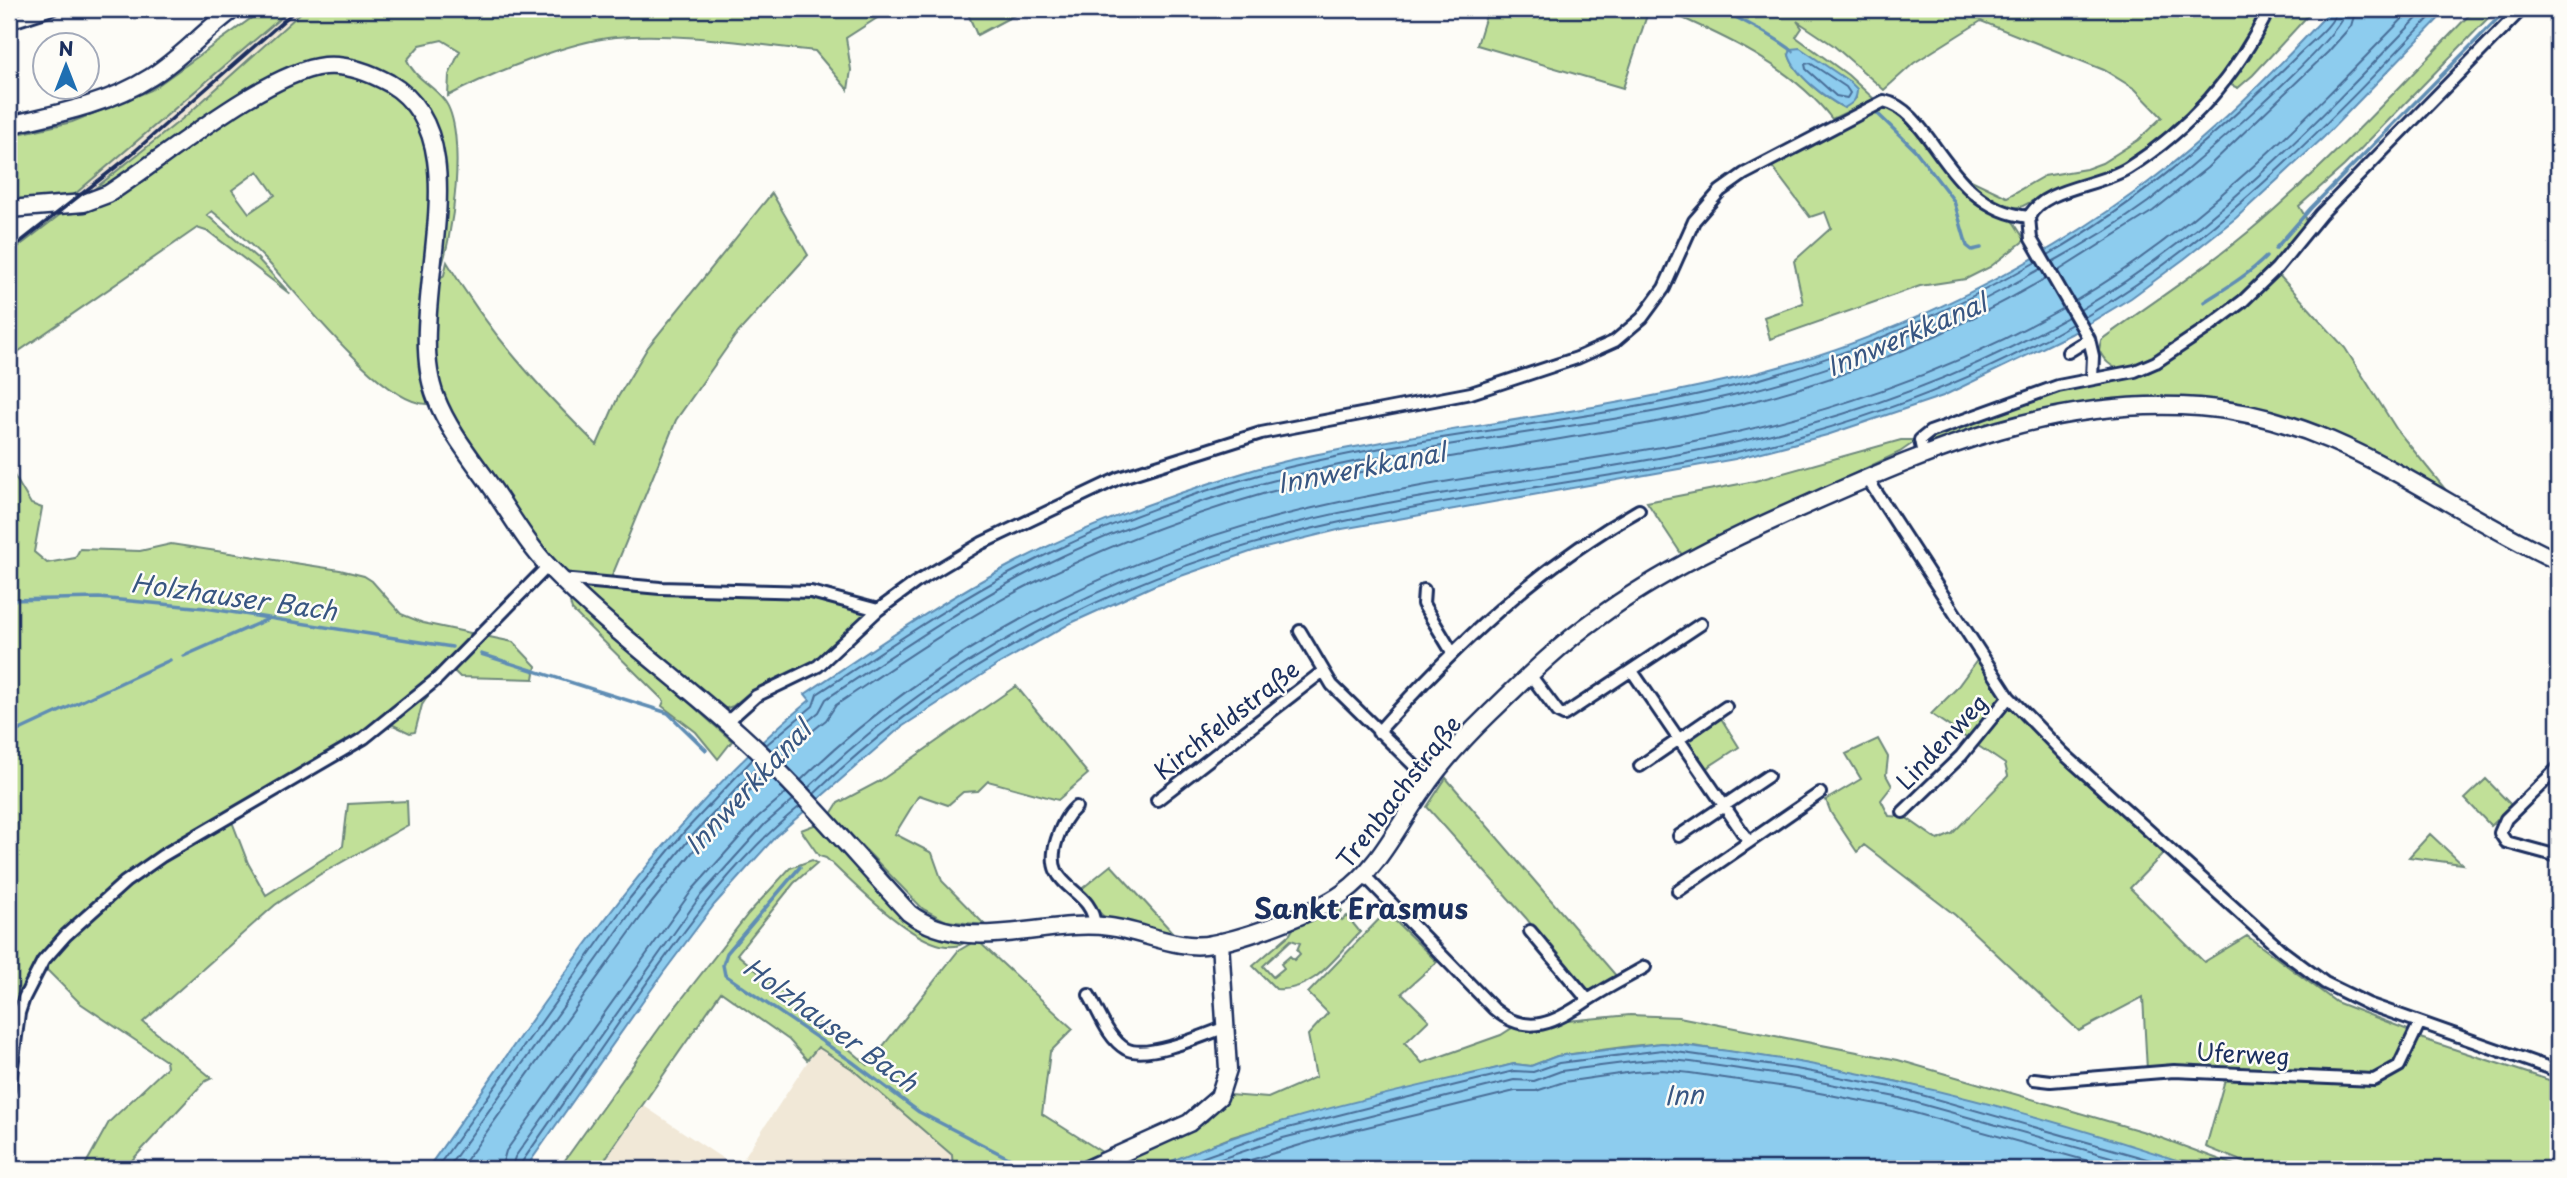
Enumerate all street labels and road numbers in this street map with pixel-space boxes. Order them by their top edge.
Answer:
street label: Kirchfeldstraße [1145,651,1307,787]
street label: Lindenweg [1887,685,1995,797]
street label: Trenbachstraße [1327,707,1469,875]
street label: Uferweg [2195,1033,2291,1073]

